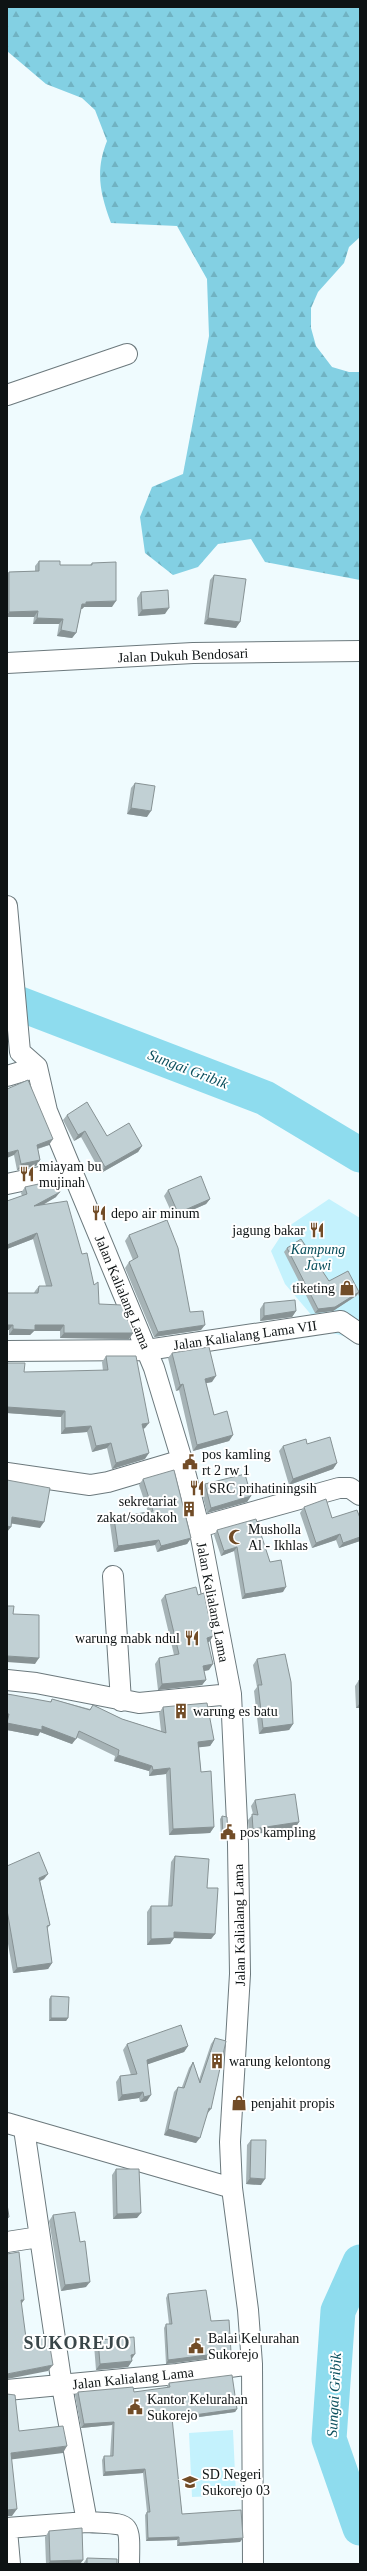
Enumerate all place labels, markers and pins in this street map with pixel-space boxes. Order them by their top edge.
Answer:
place label: miayam bu mujinah [39,1159,102,1190]
restaurant icon: miayam bu mujinah [18,1165,36,1183]
restaurant icon: depo air minum [90,1204,108,1222]
place label: depo air minum [111,1206,200,1221]
restaurant icon: jagung bakar [308,1221,326,1239]
place label: jagung bakar [231,1223,305,1238]
shop icon: tiketing [338,1279,356,1297]
place label: tiketing [292,1281,335,1296]
place label: pos kamling rt 2 rw 1 [202,1447,271,1478]
public building icon: pos kamling rt 2 rw 1 [181,1453,199,1471]
restaurant icon: SRC prihatiningsih [188,1479,206,1497]
place label: SRC prihatiningsih [209,1481,317,1496]
place label: sekretariat zakat/sodakoh [97,1494,177,1525]
building icon: sekretariat zakat/sodakoh [180,1500,198,1518]
place label: Musholla Al - Ikhlas [248,1522,308,1553]
mosque icon: Musholla Al - Ikhlas [227,1528,245,1546]
restaurant icon: warung mabk ndul [183,1629,201,1647]
place label: warung mabk ndul [75,1631,180,1646]
building icon: warung es batu [172,1702,190,1720]
place label: warung es batu [193,1704,278,1719]
public building icon: pos kampling [219,1823,237,1841]
place label: pos kampling [240,1825,316,1840]
building icon: warung kelontong [208,2052,226,2070]
place label: warung kelontong [229,2054,330,2069]
shop icon: penjahit propis [230,2094,248,2112]
place label: penjahit propis [251,2096,335,2111]
place label: Balai Kelurahan Sukorejo [208,2331,299,2362]
public building icon: Balai Kelurahan Sukorejo [187,2337,205,2355]
place label: Kantor Kelurahan Sukorejo [147,2392,248,2423]
public building icon: Kantor Kelurahan Sukorejo [126,2398,144,2416]
place label: SD Negeri Sukorejo 03 [202,2467,270,2498]
school or university icon: SD Negeri Sukorejo 03 [181,2473,199,2491]

